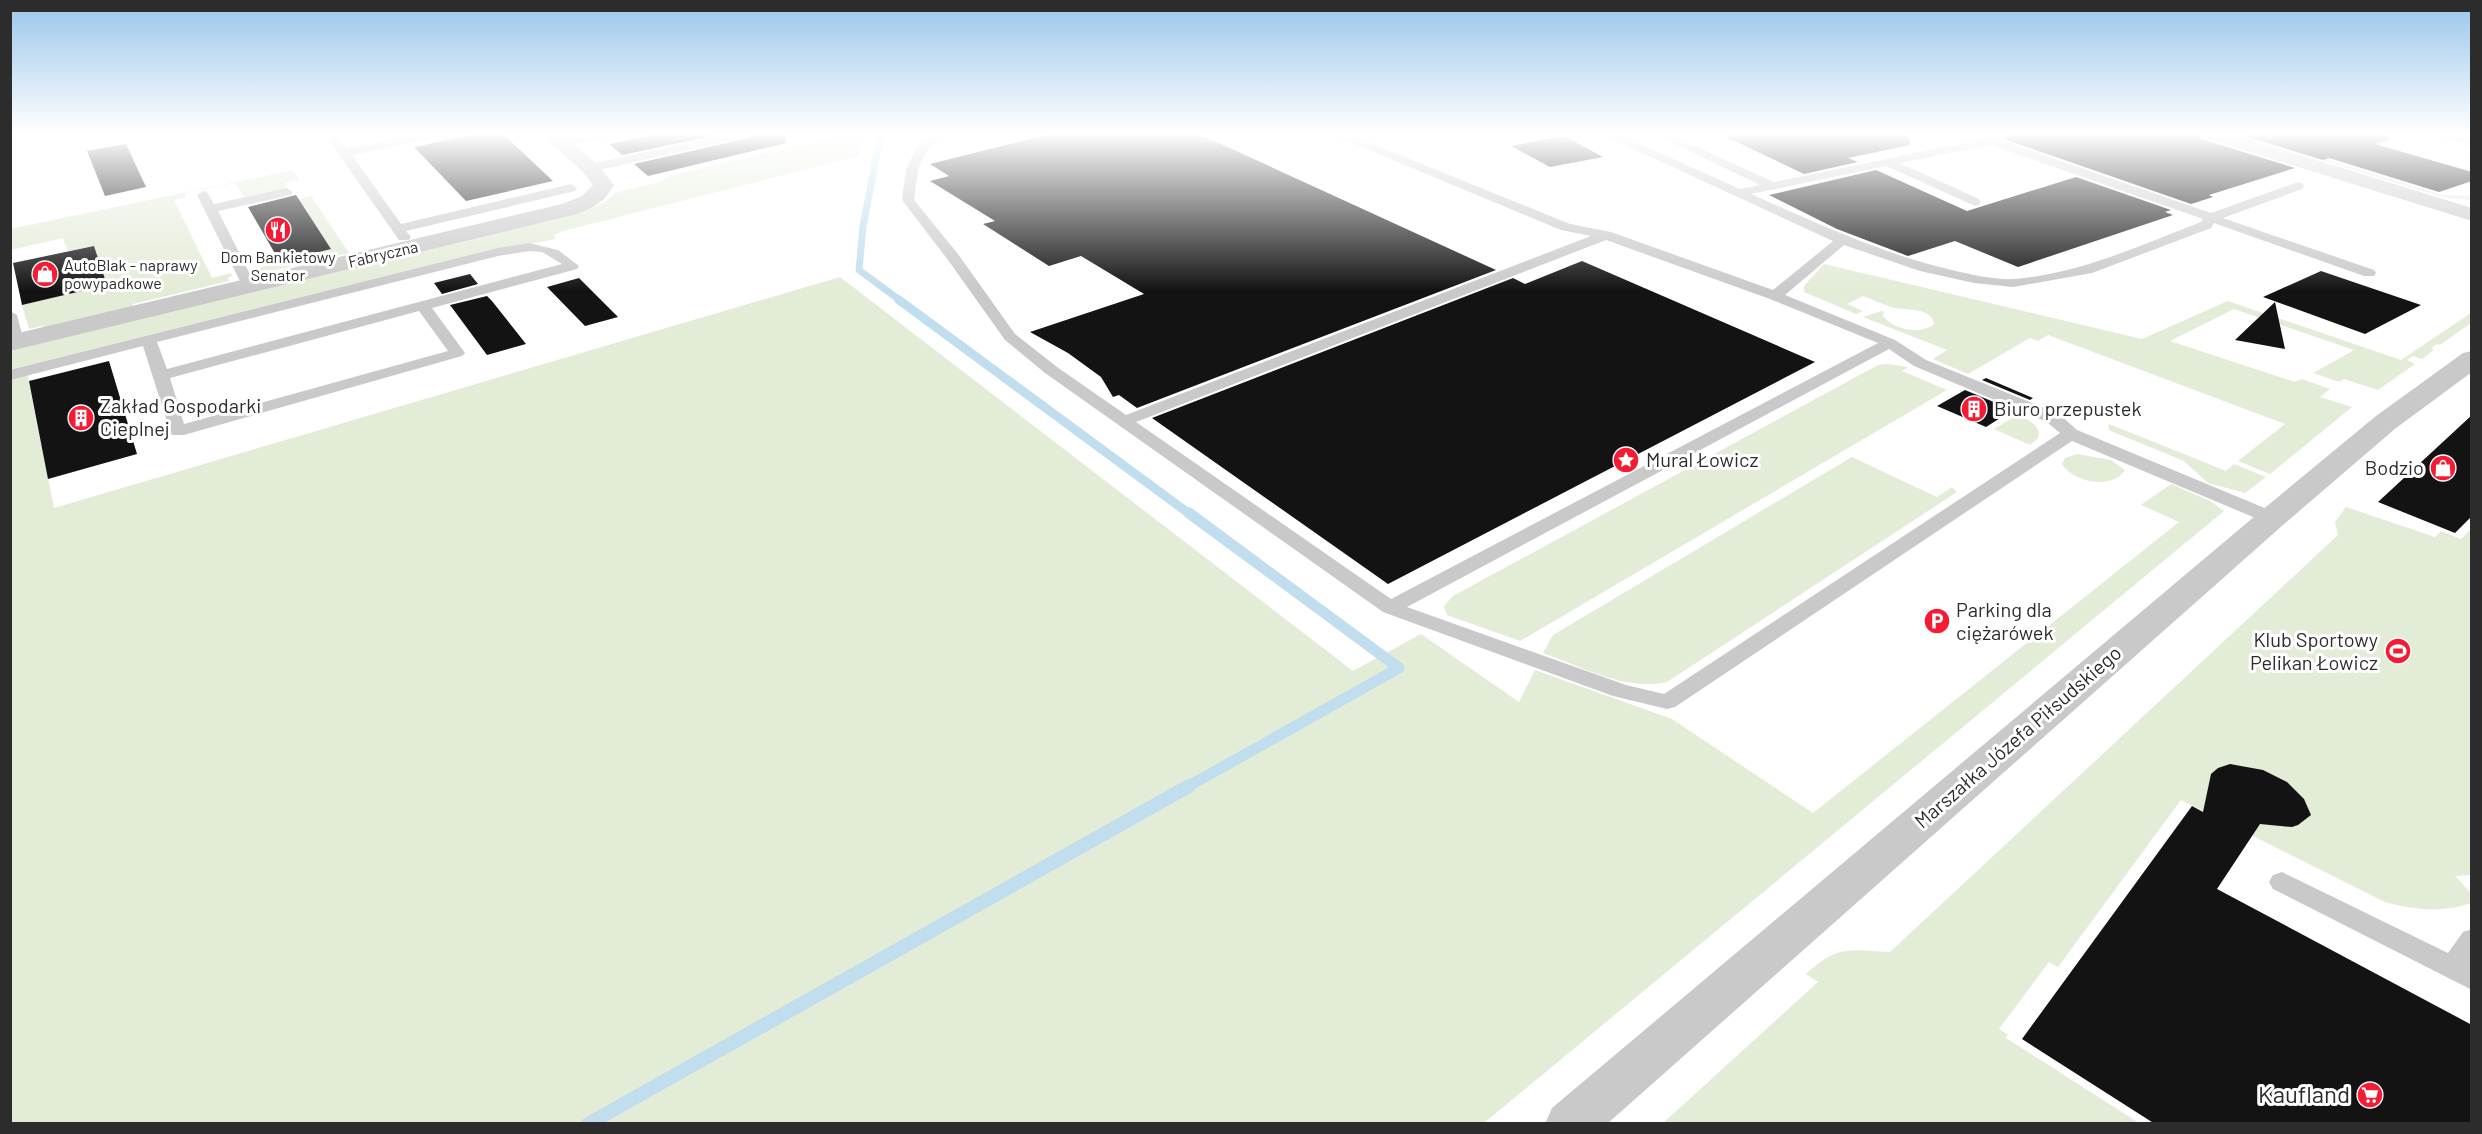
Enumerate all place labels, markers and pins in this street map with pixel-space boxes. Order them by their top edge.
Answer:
restaurant icon: Dom Bankietowy Senator [263,215,293,245]
place label: Dom Bankietowy Senator [220,247,336,284]
place label: AutoBlak - naprawy powypadkowe [64,255,198,292]
shop icon: AutoBlak - naprawy powypadkowe [30,259,60,289]
place label: Zakład Gospodarki Cieplnej [100,393,261,440]
building icon: Biuro przepustek [1959,394,1989,424]
place label: Biuro przepustek [1994,396,2141,420]
building icon: Zakład Gospodarki Cieplnej [66,403,96,433]
place icon: Mural Łowicz [1611,445,1641,475]
place label: Mural Łowicz [1646,447,1759,471]
shop icon: Bodzio [2428,453,2458,483]
place label: Bodzio [2365,455,2424,479]
place label: Parking dla ciężarówek [1956,597,2054,644]
parking icon: Parking dla ciężarówek [1922,606,1952,636]
place label: Klub Sportowy Pelikan Łowicz [2250,627,2378,674]
sports icon: Klub Sportowy Pelikan Łowicz [2383,636,2413,666]
place label: Kaufland [2258,1079,2350,1108]
supermarket icon: Kaufland [2355,1080,2385,1110]

